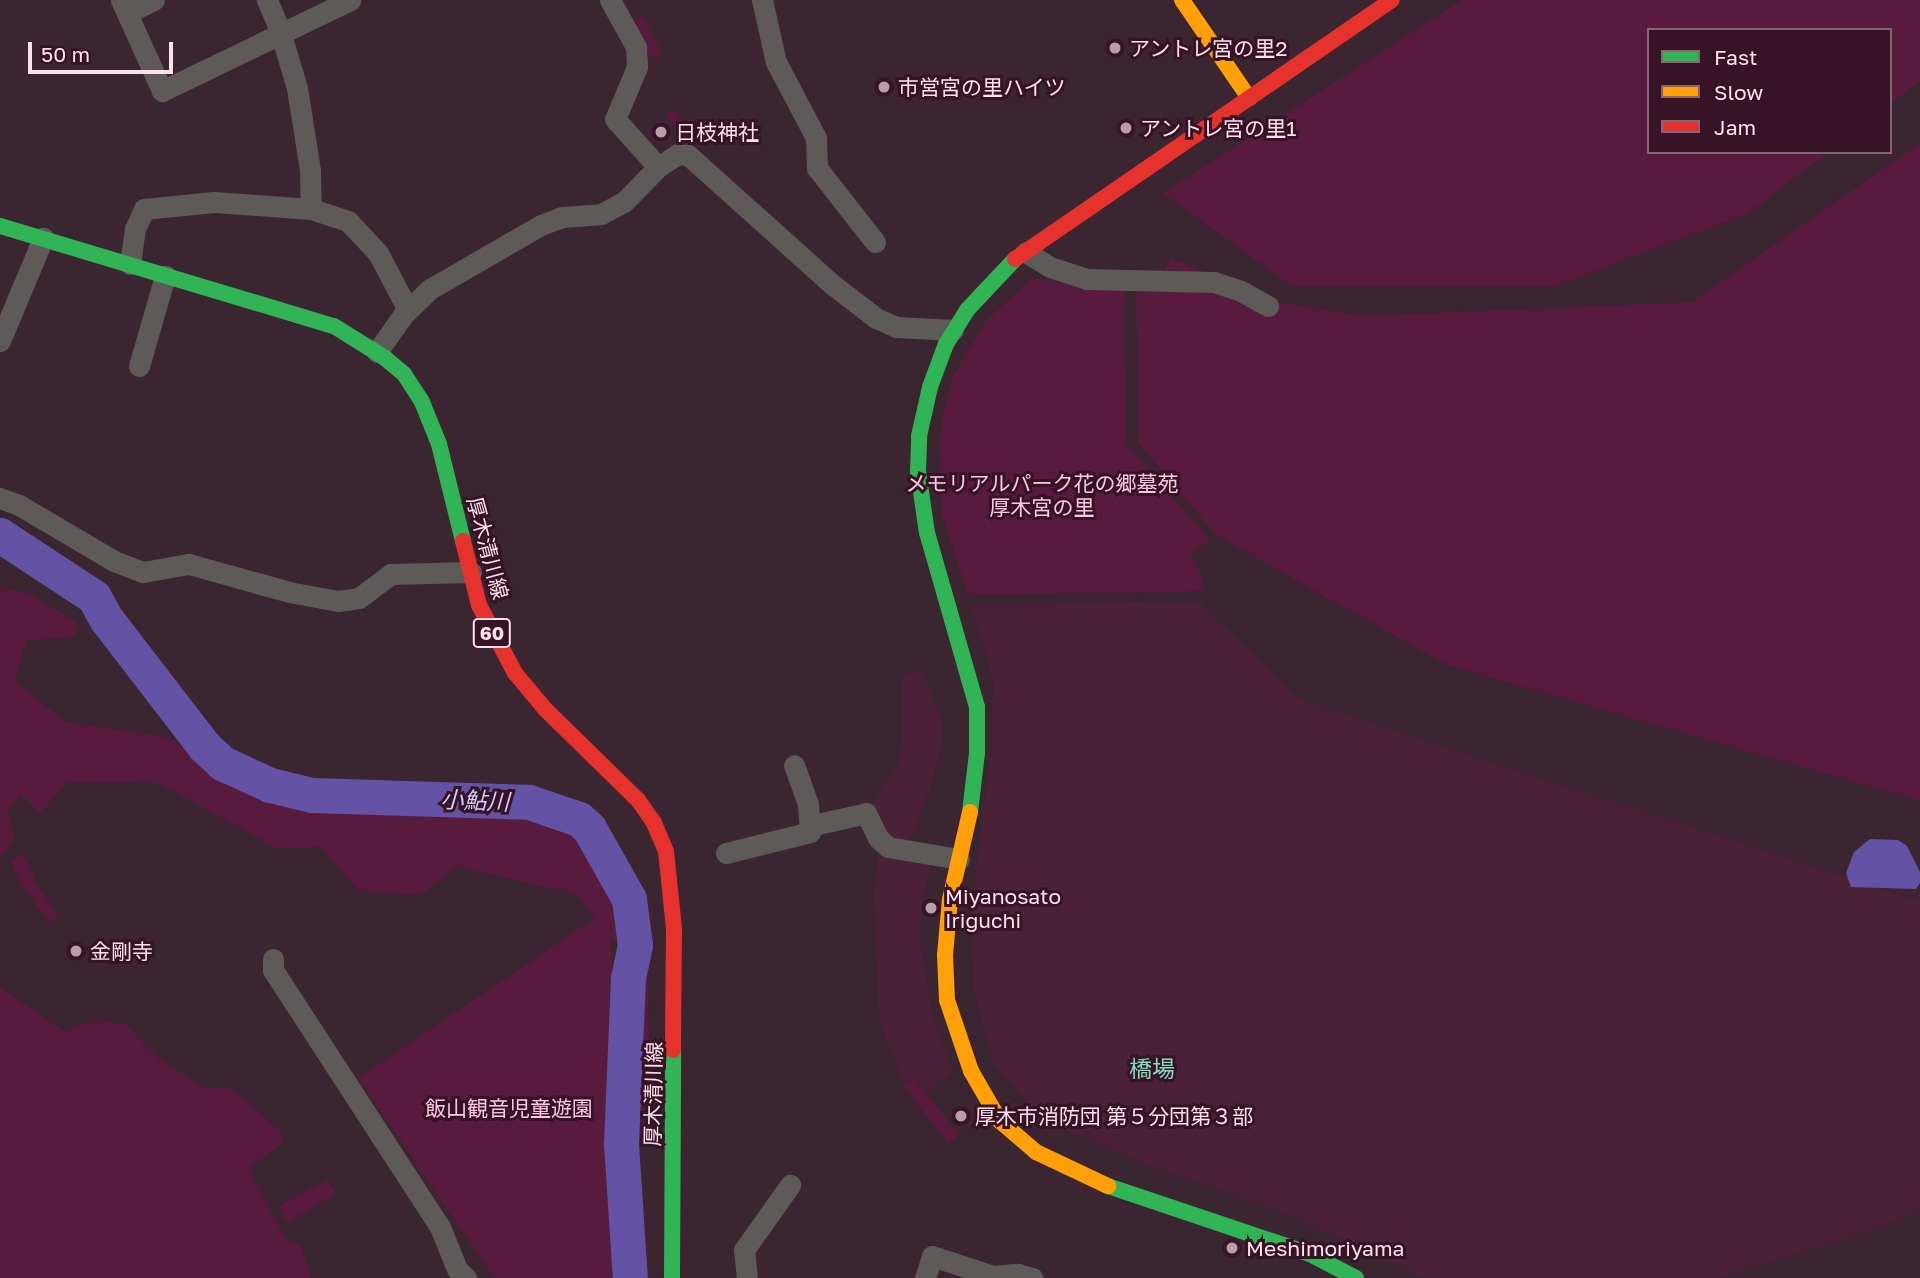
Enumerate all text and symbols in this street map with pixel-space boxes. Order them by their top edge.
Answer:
scale bar [32,28,177,72]
legend [1647,28,1892,154]
place label: アントレ宮の里2 [1129,35,1288,61]
marker: アントレ宮の里2 [1107,40,1123,56]
text: 50 m [41,41,90,67]
text: Fast [1714,44,1757,70]
place label: 市営宮の里ハイツ [898,74,1066,100]
marker: 市営宮の里ハイツ [876,79,892,95]
text: Slow [1714,79,1763,105]
text: Jam [1714,114,1756,140]
place label: アントレ宮の里1 [1140,115,1297,141]
place label: 日枝神社 [675,119,759,145]
marker: アントレ宮の里1 [1118,120,1134,136]
marker: 日枝神社 [653,124,669,140]
park label: メモリアルパーク花の郷墓苑 厚木宮の里 [906,470,1178,520]
street label: 厚木清川線 [462,494,514,602]
road number: 60 [473,618,511,648]
water label: 小鮎川 [440,785,510,815]
place label: Miyanosato Iriguchi [945,883,1061,933]
marker: Miyanosato Iriguchi [923,900,939,916]
place label: 金剛寺 [90,938,153,964]
marker: 金剛寺 [68,943,84,959]
street label: 厚木清川線 [639,1041,667,1147]
district label: 橋場 [1129,1054,1175,1082]
park label: 飯山観音児童遊園 [425,1095,593,1121]
place label: 厚木市消防団 第５分団第３部 [975,1103,1253,1129]
marker: 厚木市消防団 第５分団第３部 [953,1108,969,1124]
place label: Meshimoriyama [1246,1235,1404,1261]
marker: Meshimoriyama [1224,1240,1240,1256]

